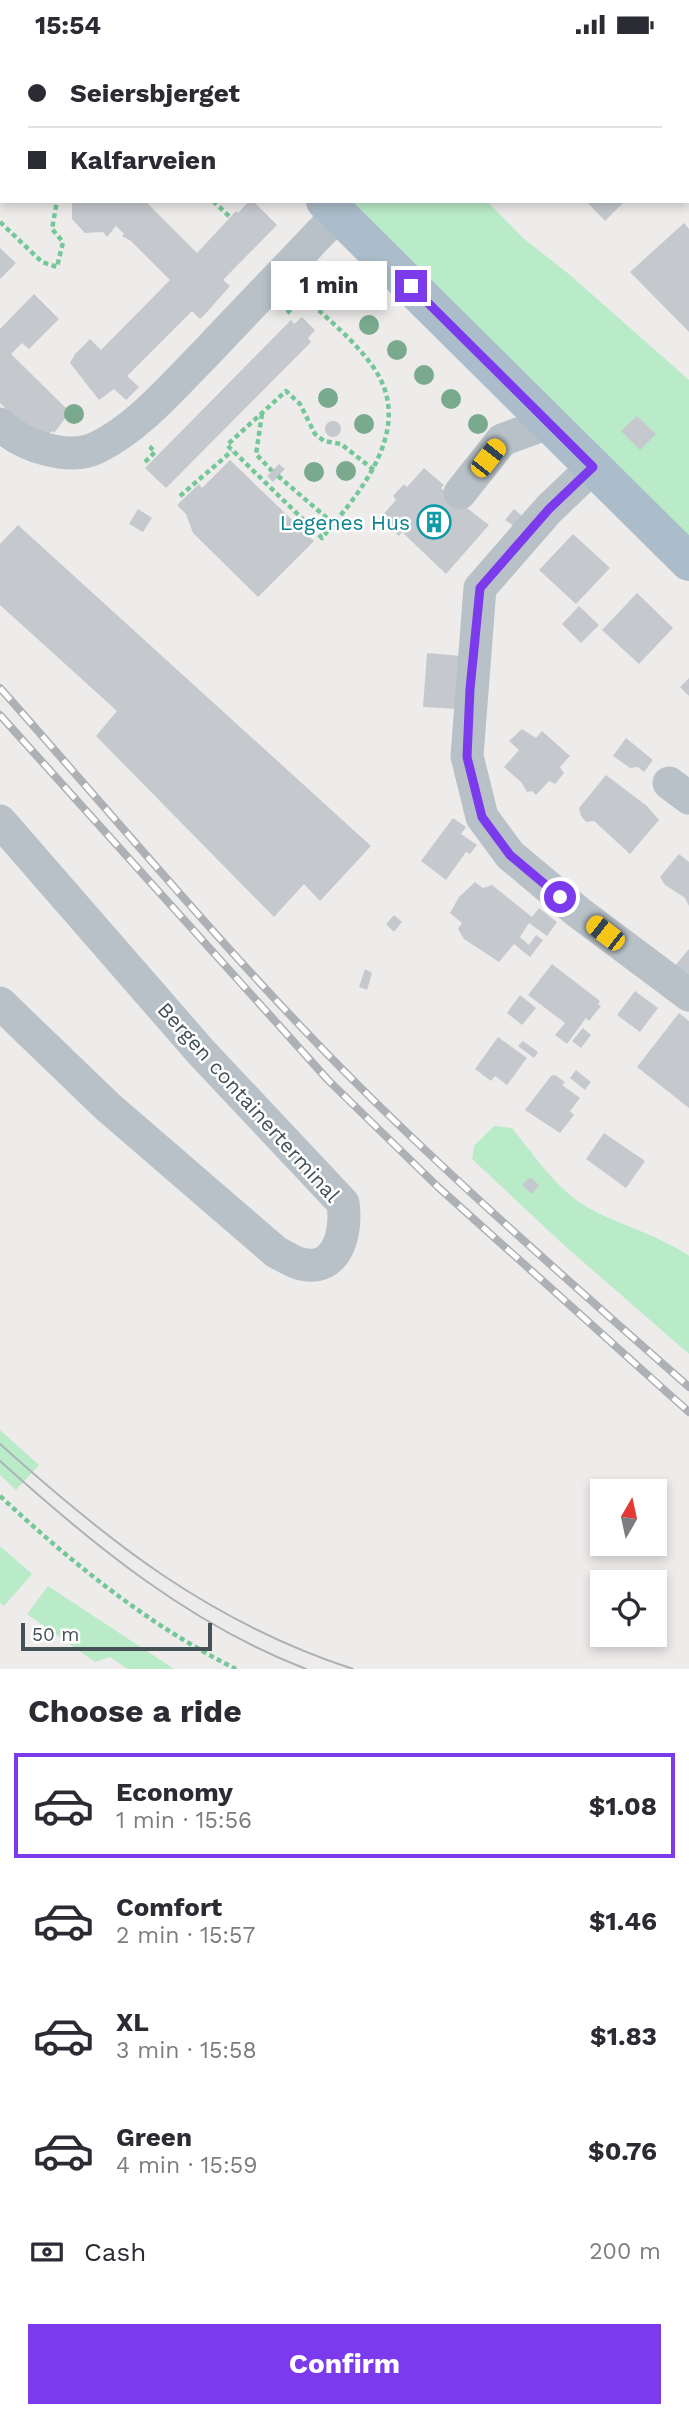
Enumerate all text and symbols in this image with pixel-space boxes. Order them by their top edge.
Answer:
text: 15:54 [35,10,101,40]
text: Seiersbjerget [70,78,240,108]
text: Kalfarveien [70,145,216,175]
callout: 1 min [271,261,386,311]
route end [395,270,427,302]
text: 1 min [299,272,359,299]
car [467,435,510,481]
building icon: Legenes Hus [415,503,453,541]
place label: Legenes Hus [280,510,410,535]
route start [544,881,576,913]
car [582,912,629,954]
street label: Bergen containerterminal [153,997,346,1207]
north arrow [590,1479,667,1556]
map controls [590,1479,667,1647]
button: locate [590,1570,667,1647]
scale bar [21,1620,212,1652]
text: 50 m [32,1623,79,1646]
text: Choose a ride [28,1692,242,1730]
icon: car [32,1774,95,1837]
text: Economy [116,1777,233,1807]
text: $1.08 [589,1791,657,1821]
text: 1 min · 15:56 [116,1807,252,1834]
icon: car [32,1889,95,1952]
text: Comfort [116,1892,222,1922]
text: $1.46 [589,1906,657,1936]
text: 2 min · 15:57 [116,1922,255,1949]
icon: car [32,2004,95,2067]
text: XL [116,2007,149,2037]
text: $1.83 [590,2021,657,2051]
text: 3 min · 15:58 [116,2037,257,2064]
icon: car [32,2119,95,2182]
text: Green [116,2122,192,2152]
text: $0.76 [588,2136,657,2166]
text: 4 min · 15:59 [116,2152,257,2179]
icon: cash [28,2233,66,2271]
text: Cash [84,2237,146,2267]
text: 200 m [589,2238,661,2265]
button: Confirm [28,2324,661,2404]

